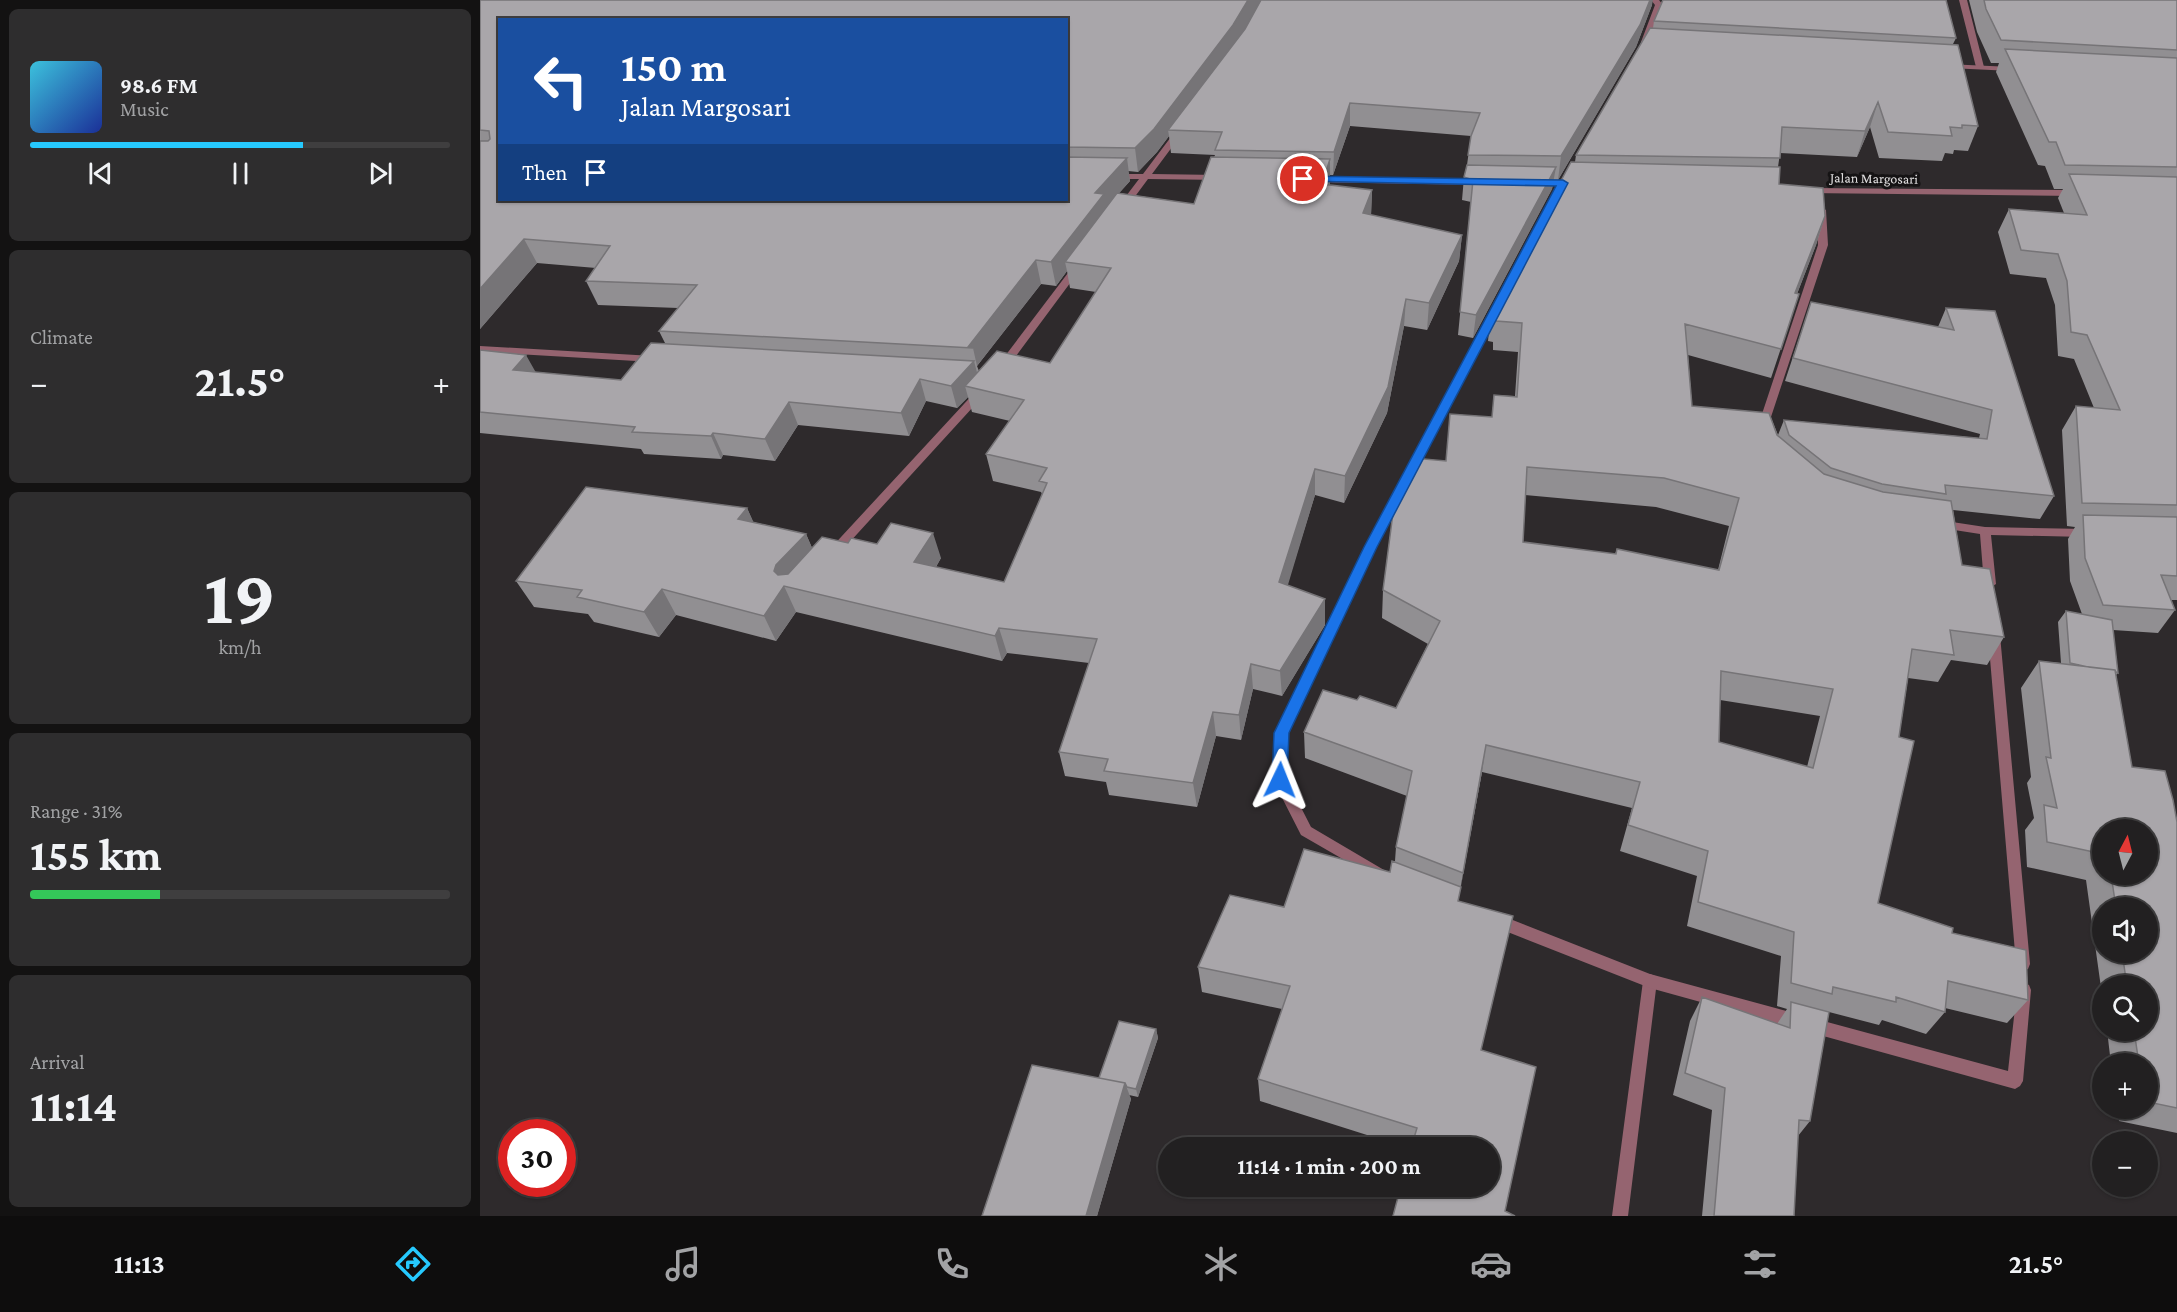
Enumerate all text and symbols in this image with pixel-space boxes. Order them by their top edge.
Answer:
icon: left [522,42,600,120]
text: 150 m [621,43,726,90]
text: 98.6 FM [120,73,198,98]
text: Jalan Margosari [621,92,791,122]
text: Music [120,98,169,120]
pin [1277,153,1328,204]
icon: arrive [579,156,612,189]
icon: previous [84,157,117,190]
icon: pause [224,157,257,190]
icon: next [364,157,397,190]
text: Then [522,160,567,185]
icon: arrive [1286,162,1319,195]
street label: Jalan Margosari [1828,169,1918,187]
text: Climate [30,326,93,348]
text: 21.5° [195,356,285,406]
text: − [30,364,47,401]
text: + [433,364,450,401]
text: 19 [204,553,276,640]
text: km/h [218,636,262,658]
position arrow [1248,748,1312,812]
text: Range · 31% [30,800,123,822]
north arrow [2092,819,2158,885]
map controls [2092,819,2158,1197]
text: 155 km [30,830,162,880]
button: sound [2092,897,2158,963]
button: search [2092,975,2158,1041]
text: Arrival [30,1051,84,1073]
button: + [2092,1053,2158,1119]
text: 11:14 [30,1081,117,1131]
speed limit sign: 30 [498,1119,576,1197]
button: − [2092,1131,2158,1197]
text: 11:14 · 1 min · 200 m [1237,1154,1421,1179]
icon: directions [392,1243,434,1285]
icon: music [662,1243,704,1285]
icon: phone [931,1243,973,1285]
icon: climate [1200,1243,1242,1285]
icon: car [1470,1243,1512,1285]
icon: filters [1739,1243,1781,1285]
text: 11:13 [114,1249,165,1279]
text: 21.5° [2009,1249,2063,1279]

